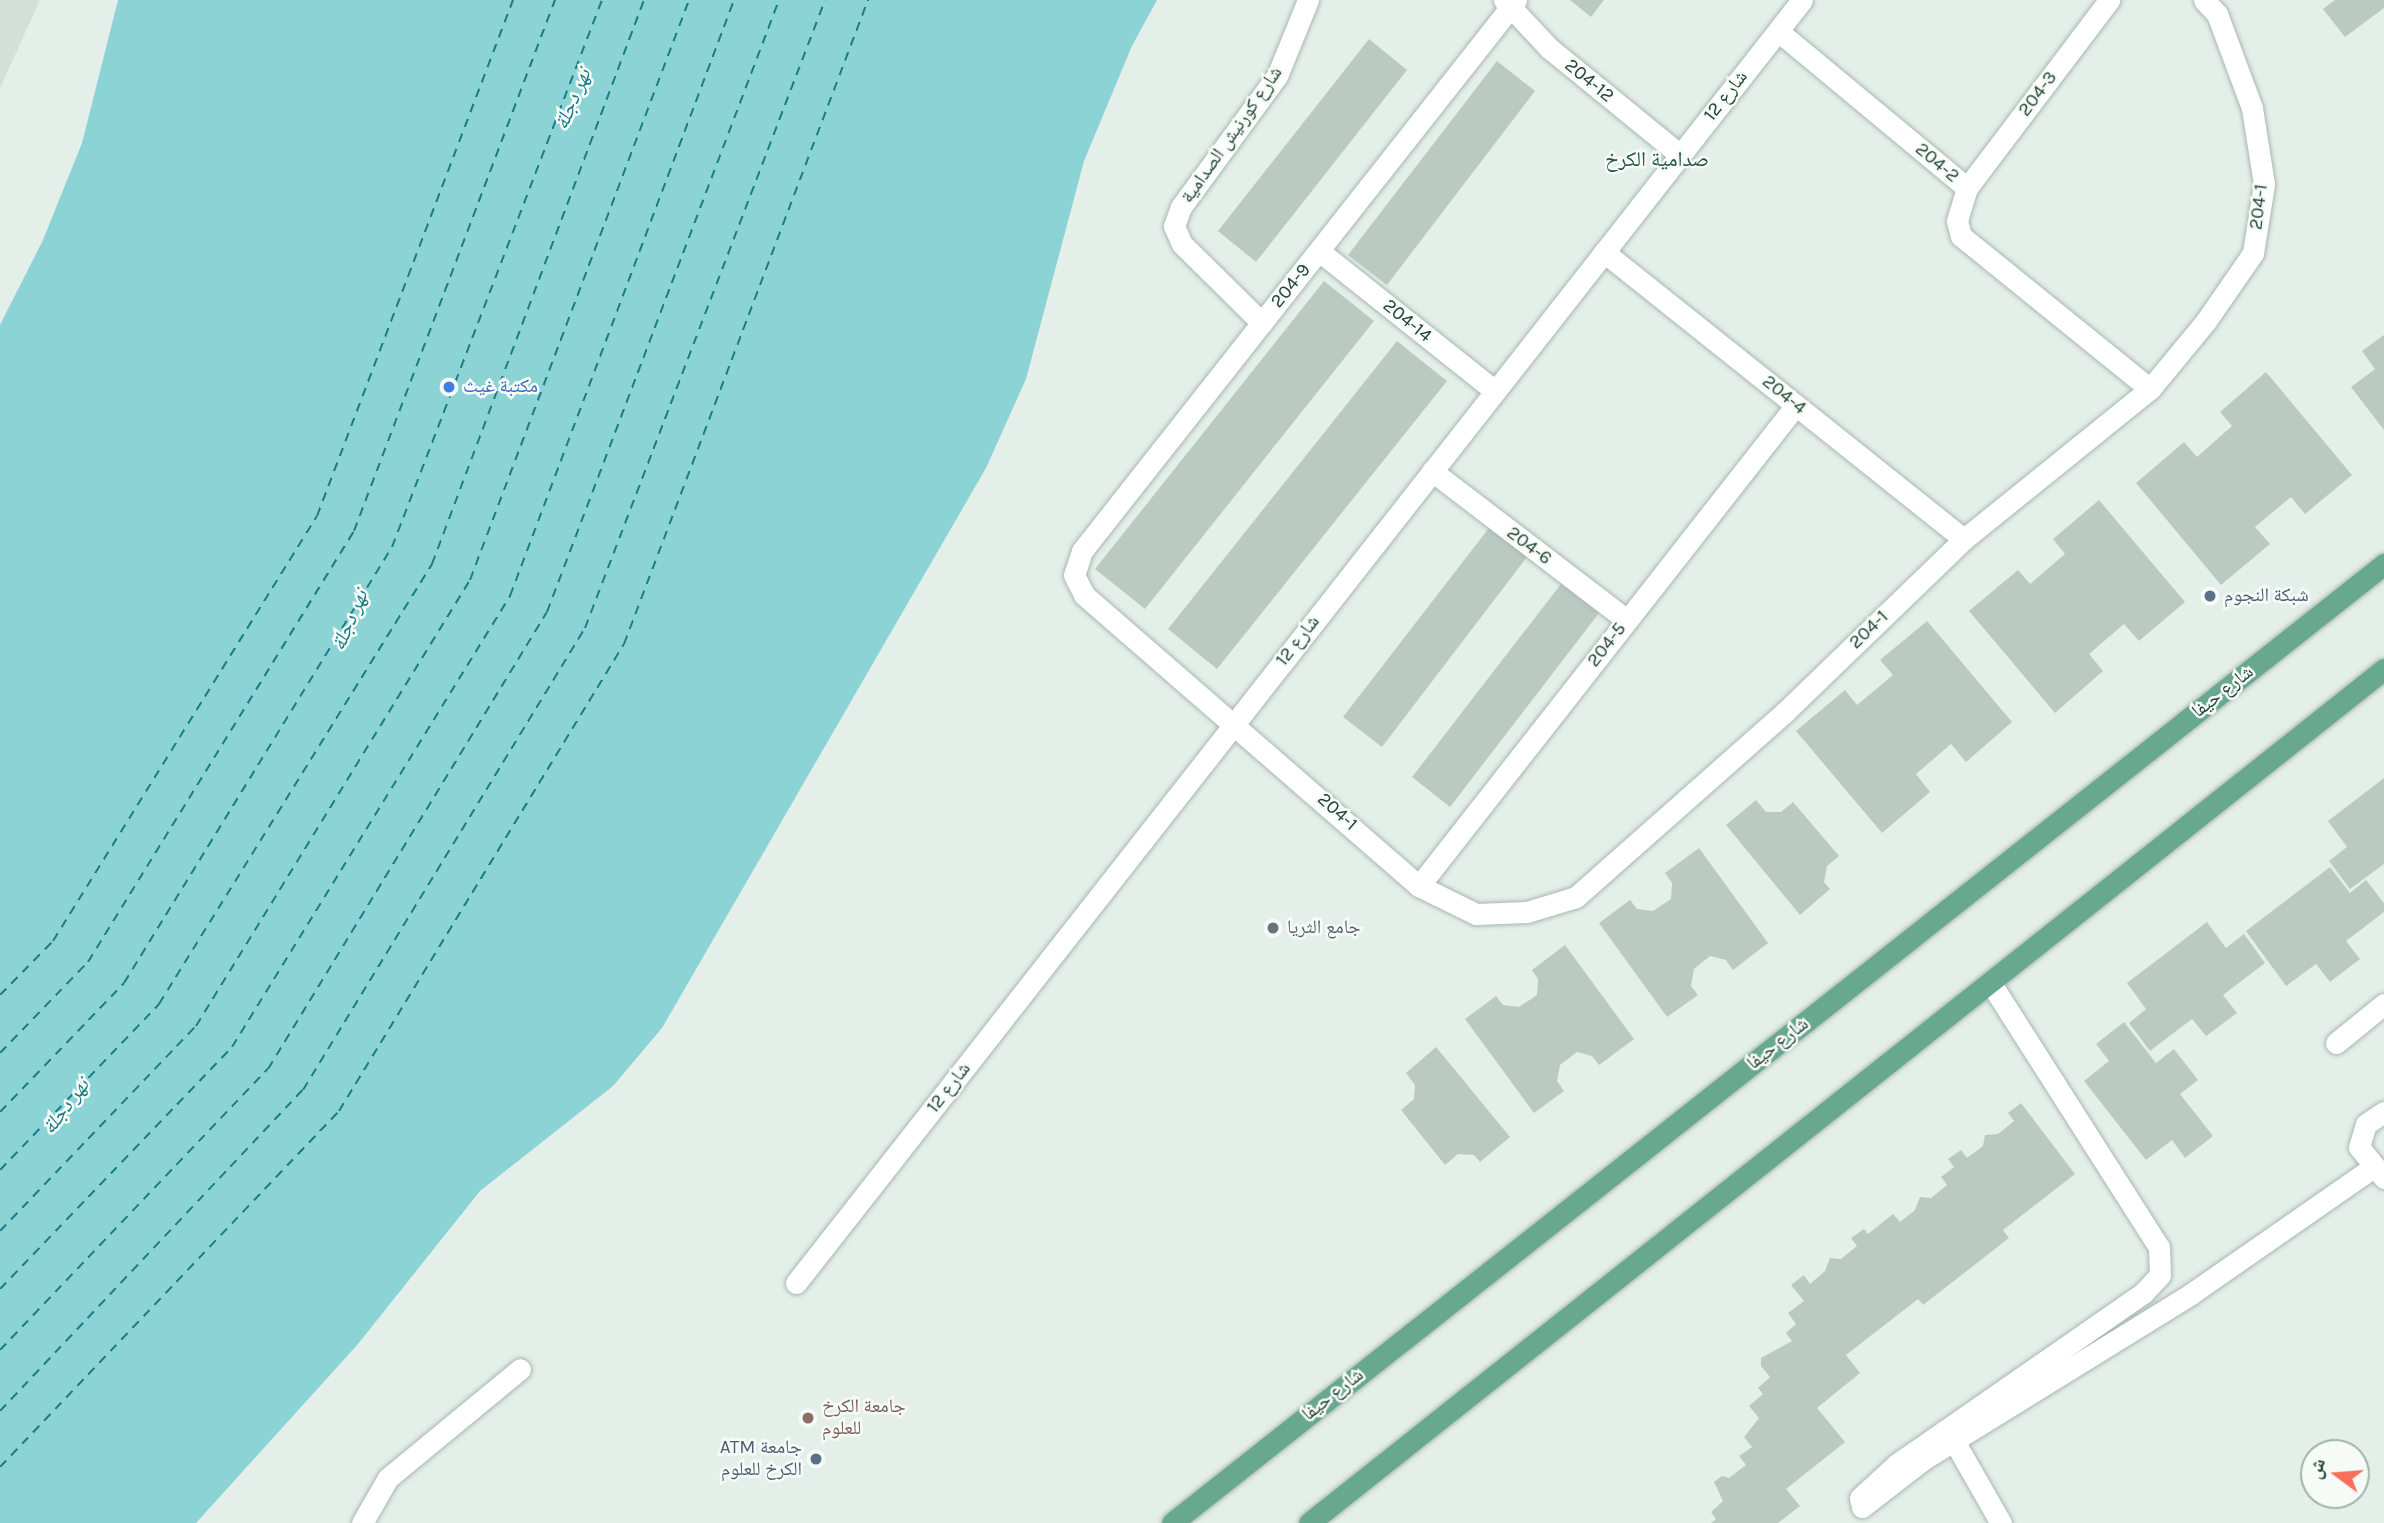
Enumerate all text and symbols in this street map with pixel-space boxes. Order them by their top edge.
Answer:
street label: 204-12 [1560,54,1618,108]
street label: شارع كورنيش الصدامية [1176,62,1288,208]
water label: نهر دجلة [548,65,596,133]
street label: شارع 12 [1699,66,1753,126]
street label: 204-3 [2014,67,2062,121]
street label: 204-2 [1910,138,1964,188]
district label: صدامية الكرخ [1605,146,1709,172]
street label: 204-1 [2245,183,2273,231]
street label: 204-9 [1266,259,1316,313]
street label: 204-14 [1378,294,1436,348]
street label: 204-4 [1757,370,1811,420]
place label: مكتبة غيث [463,376,538,398]
marker: مكتبة غيث [441,379,457,395]
street label: 204-6 [1502,522,1556,570]
place label: شبكة النجوم [2224,585,2309,607]
water label: نهر دجلة [325,586,373,654]
marker: شبكة النجوم [2202,588,2218,604]
street label: 204-1 [1845,606,1893,654]
street label: شارع 12 [1271,611,1325,671]
street label: 204-5 [1583,618,1631,672]
street label: شارع حيفا [2188,661,2258,723]
street label: 204-1 [1312,788,1362,836]
place label: جامع الثريا [1287,917,1361,939]
marker: جامع الثريا [1265,920,1281,936]
street label: شارع حيفا [1743,1013,1813,1075]
street label: شارع 12 [922,1058,976,1118]
water label: نهر دجلة [36,1073,94,1139]
street label: شارع حيفا [1298,1364,1368,1426]
place label: جامعة الكرخ للعلوم [822,1396,906,1440]
marker: جامعة الكرخ للعلوم [800,1410,816,1426]
place label: ATM جامعة الكرخ للعلوم [720,1437,802,1481]
north arrow [2300,1439,2370,1509]
marker: ATM جامعة الكرخ للعلوم [808,1451,824,1467]
text: ش [2303,1456,2330,1481]

